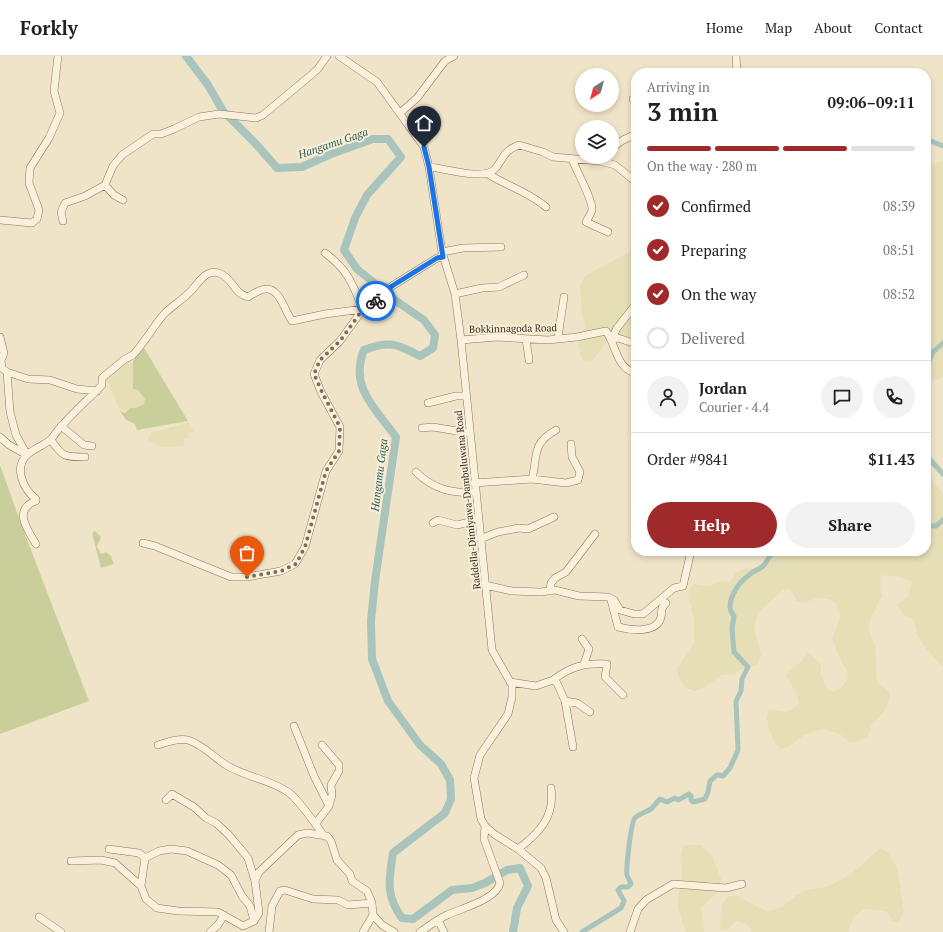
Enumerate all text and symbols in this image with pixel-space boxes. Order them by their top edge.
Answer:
text: Forkly [20,15,78,40]
text: Home [706,18,743,37]
text: Map [765,18,792,37]
text: About [814,18,852,37]
text: Contact [874,18,923,37]
north arrow [575,68,619,112]
map controls [575,68,619,164]
text: Arriving in [647,78,710,96]
text: 09:06–09:11 [828,92,915,112]
text: 3 min [647,94,718,128]
pin [407,106,441,147]
icon: home [413,112,435,134]
button: layers [575,120,619,164]
water label: Hangamu Gaga [295,124,370,162]
text: On the way · 280 m [647,157,757,175]
icon: check [647,195,669,217]
text: Confirmed [681,196,751,216]
text: 08:39 [883,197,915,215]
icon: check [647,239,669,261]
text: Preparing [681,240,746,260]
text: 08:51 [883,241,915,259]
courier [356,281,396,321]
icon: check [647,283,669,305]
text: On the way [681,284,756,304]
text: 08:52 [883,285,915,303]
icon: bike [365,290,387,312]
street label: Bokkinnagoda Road [469,321,558,336]
text: Delivered [681,328,745,348]
button: person [647,376,689,418]
button: chat [821,376,863,418]
button: phone [873,376,915,418]
text: Jordan [699,378,747,398]
text: Courier · 4.4 [699,398,769,416]
street label: Raddella-Dimiyawa-Dambuluwana Road [452,409,483,590]
water label: Hangamu Gaga [367,438,390,513]
text: Order #9841 [647,449,729,469]
text: $11.43 [868,449,915,469]
button: Help [647,502,777,548]
button: Share [785,502,915,548]
pin [230,536,264,577]
icon: bag [236,542,258,564]

